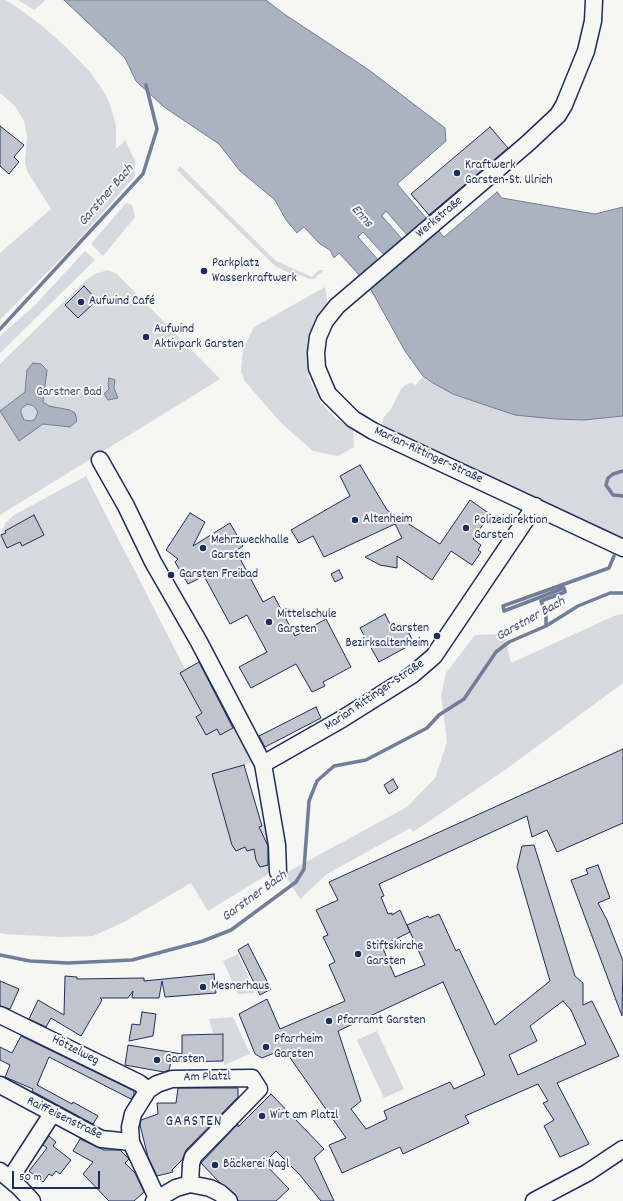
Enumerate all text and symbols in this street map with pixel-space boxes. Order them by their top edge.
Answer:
place label: Kraftwerk Garsten-St. Ulrich [465,158,552,189]
water label: Garstner Bach [76,162,138,230]
marker: Kraftwerk Garsten-St. Ulrich [452,168,462,178]
street label: Werkstraße [413,194,467,242]
water label: Enns [346,202,376,232]
place label: Parkplatz Wasserkraftwerk [212,256,297,287]
marker: Parkplatz Wasserkraftwerk [199,266,209,276]
place label: Aufwind Café [89,294,155,310]
marker: Aufwind Café [76,297,86,307]
place label: Aufwind Aktivpark Garsten [154,322,244,353]
marker: Aufwind Aktivpark Garsten [141,332,151,342]
park label: Garstner Bad [36,385,102,401]
street label: Marian-Rittinger-Straße [371,424,485,488]
place label: Altenheim [363,512,413,528]
place label: Polizeidirektion Garsten [474,513,548,544]
marker: Altenheim [350,515,360,525]
marker: Polizeidirektion Garsten [461,523,471,533]
place label: Mehrzweckhalle Garsten [211,533,289,564]
marker: Mehrzweckhalle Garsten [198,543,208,553]
place label: Garsten Freibad [179,567,258,583]
marker: Garsten Freibad [166,570,176,580]
water label: Garstner Bach [494,594,568,646]
place label: Mittelschule Garsten [277,607,336,638]
marker: Mittelschule Garsten [264,617,274,627]
place label: Garsten Bezirksaltenheim [345,621,429,652]
marker: Garsten Bezirksaltenheim [432,631,442,641]
street label: Marian Rittinger-Straße [322,657,428,735]
water label: Garstner Bach [219,868,291,926]
place label: Stiftskirche Garsten [366,939,423,970]
marker: Stiftskirche Garsten [353,949,363,959]
place label: Mesnerhaus [211,979,269,995]
marker: Mesnerhaus [198,982,208,992]
place label: Pfarramt Garsten [337,1013,426,1029]
marker: Pfarramt Garsten [324,1016,334,1026]
place label: Pfarrheim Garsten [274,1032,323,1063]
street label: Hötzelweg [49,1033,101,1069]
marker: Pfarrheim Garsten [261,1042,271,1052]
place label: Garsten [165,1052,204,1068]
marker: Garsten [152,1055,162,1065]
street label: Am Platzl [183,1070,231,1086]
street label: Raiffeisenstraße [24,1094,104,1144]
place label: Wirt am Platzl [270,1108,338,1124]
marker: Wirt am Platzl [257,1111,267,1121]
district label: GARSTEN [166,1114,222,1132]
place label: Bäckerei Nagl [223,1157,289,1173]
marker: Bäckerei Nagl [210,1160,220,1170]
scale bar [14,1163,102,1189]
text: 50 m [19,1169,42,1186]

